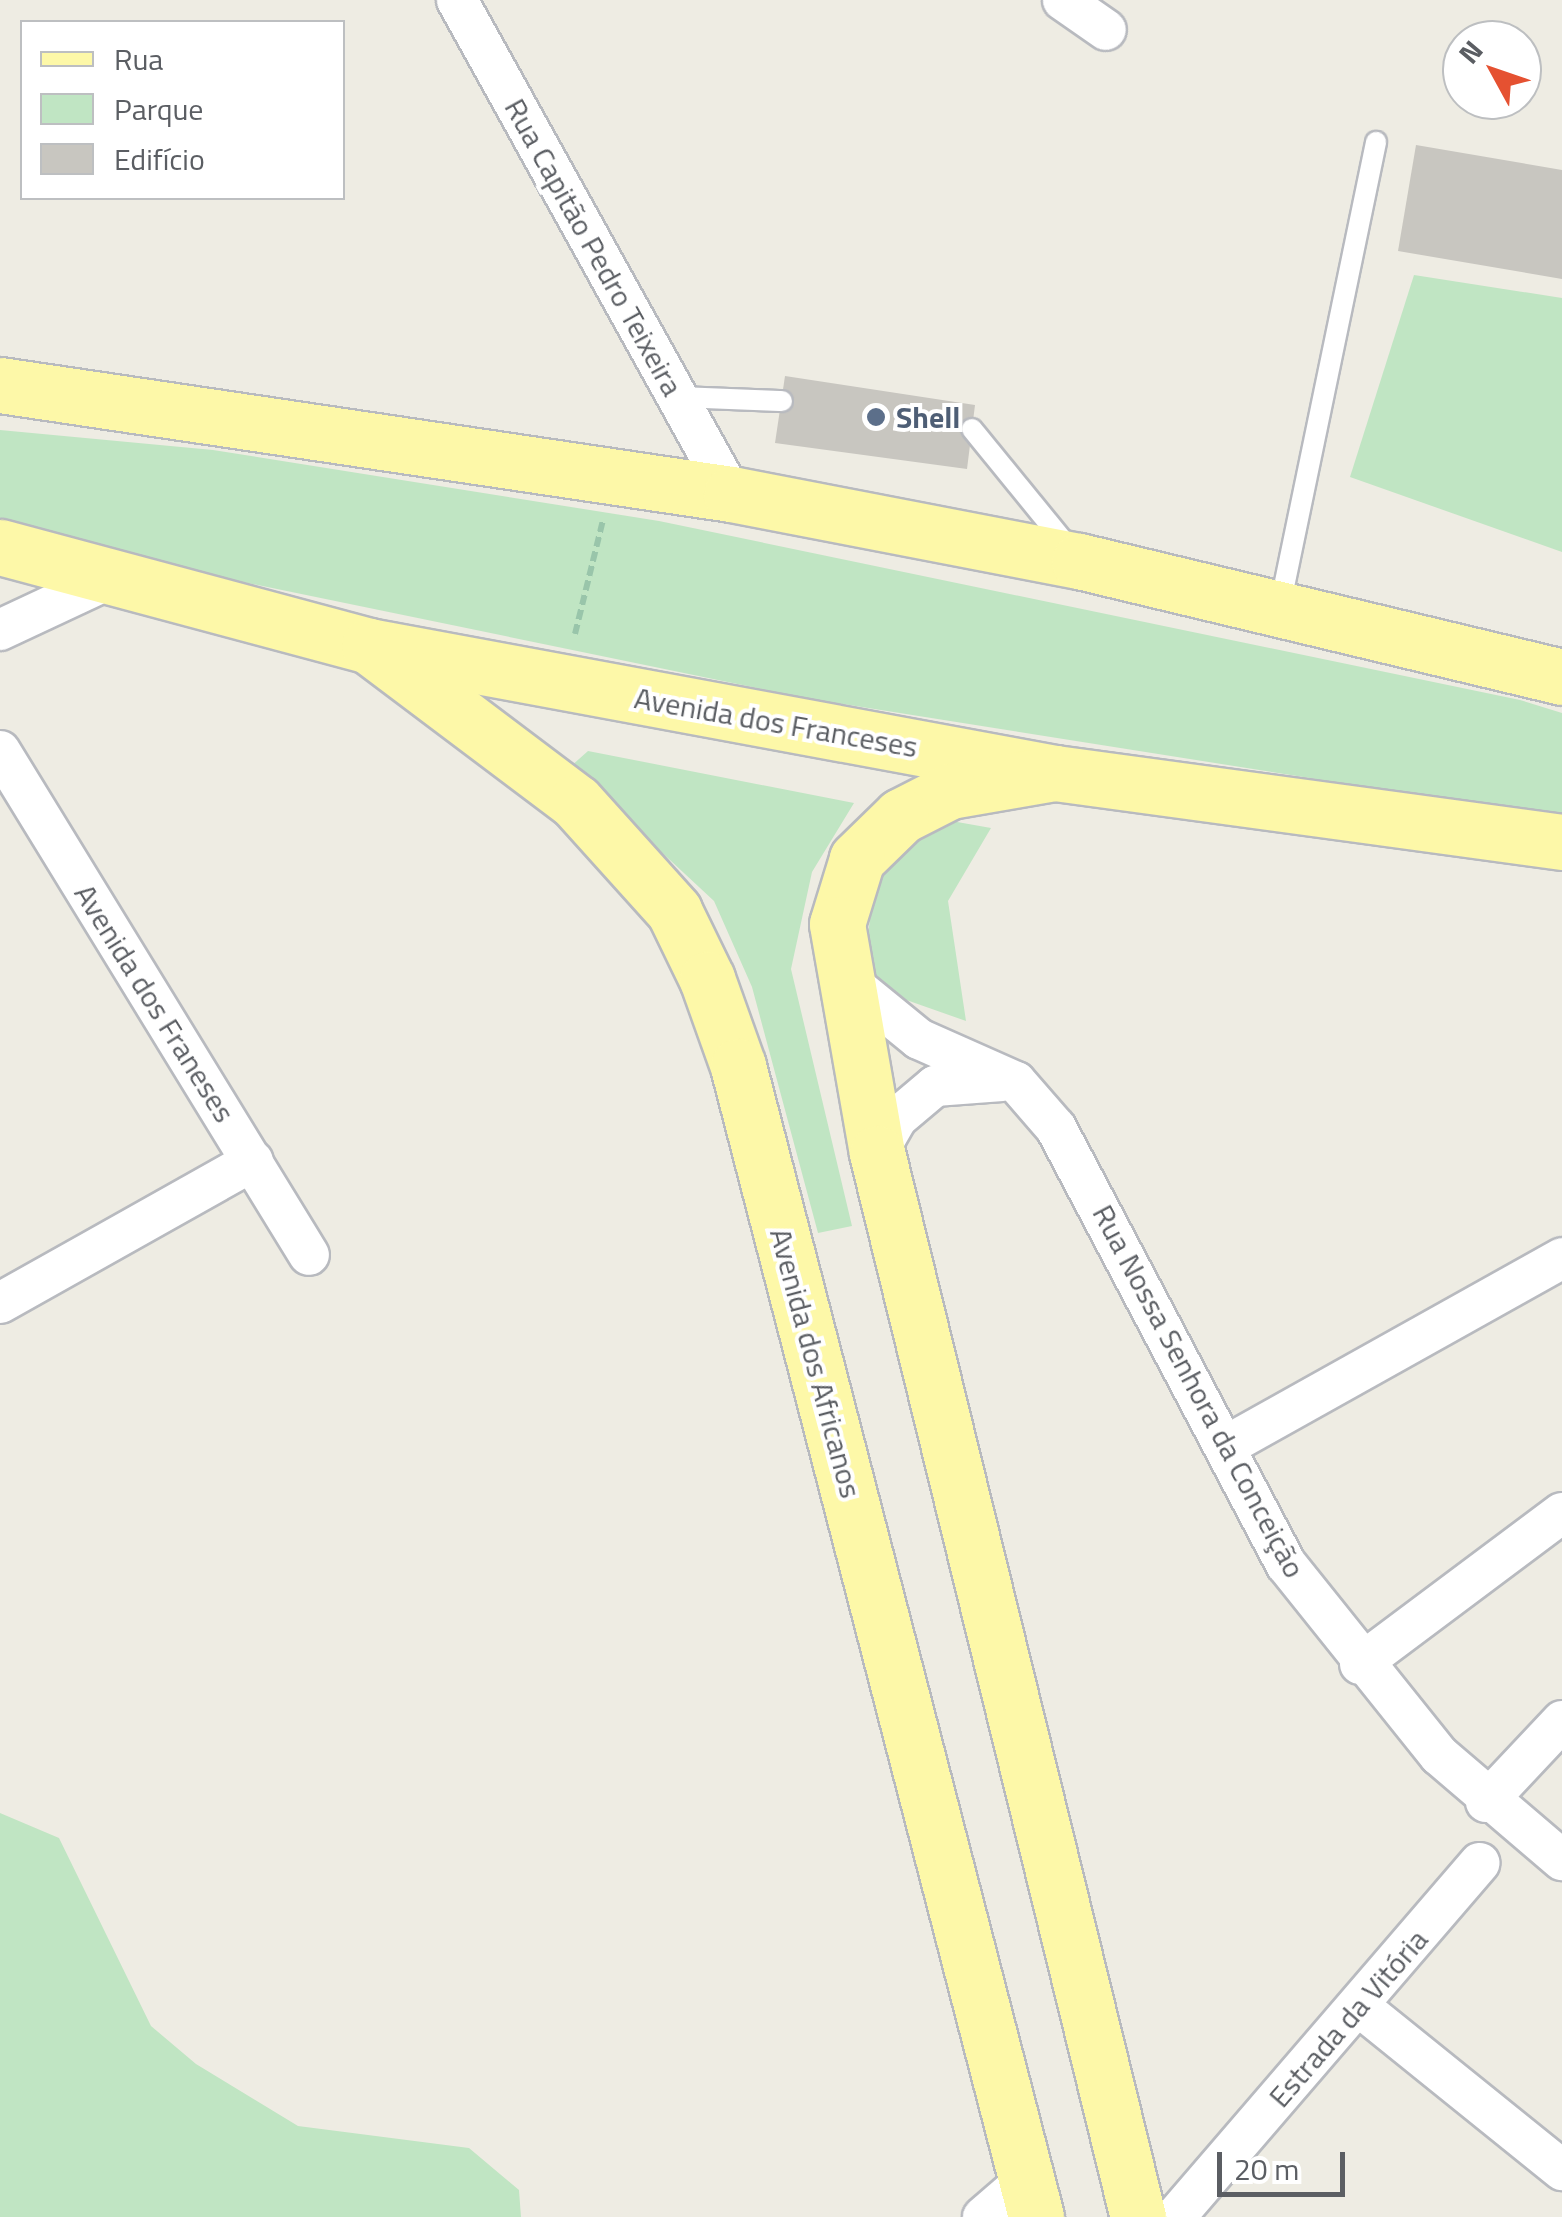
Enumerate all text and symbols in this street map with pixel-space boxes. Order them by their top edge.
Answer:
legend [20,20,345,200]
north arrow [1442,20,1542,120]
text: N [1447,30,1493,73]
text: Rua [114,36,163,82]
text: Parque [114,86,204,132]
street label: Rua Capitão Pedro Teixeira [497,92,691,402]
text: Edifício [114,136,205,182]
place label: Shell [896,399,960,435]
marker: Shell [865,406,887,428]
street label: Avenida dos Franceses [632,679,920,765]
street label: Avenida dos Franeses [67,877,243,1129]
street label: Rua Nossa Senhora da Conceição [1085,1198,1313,1584]
street label: Avenida dos Africanos [763,1224,869,1502]
street label: Estrada da Vitória [1261,1922,1435,2114]
scale bar [1222,2132,1350,2194]
text: 20 m [1234,2146,1299,2192]

